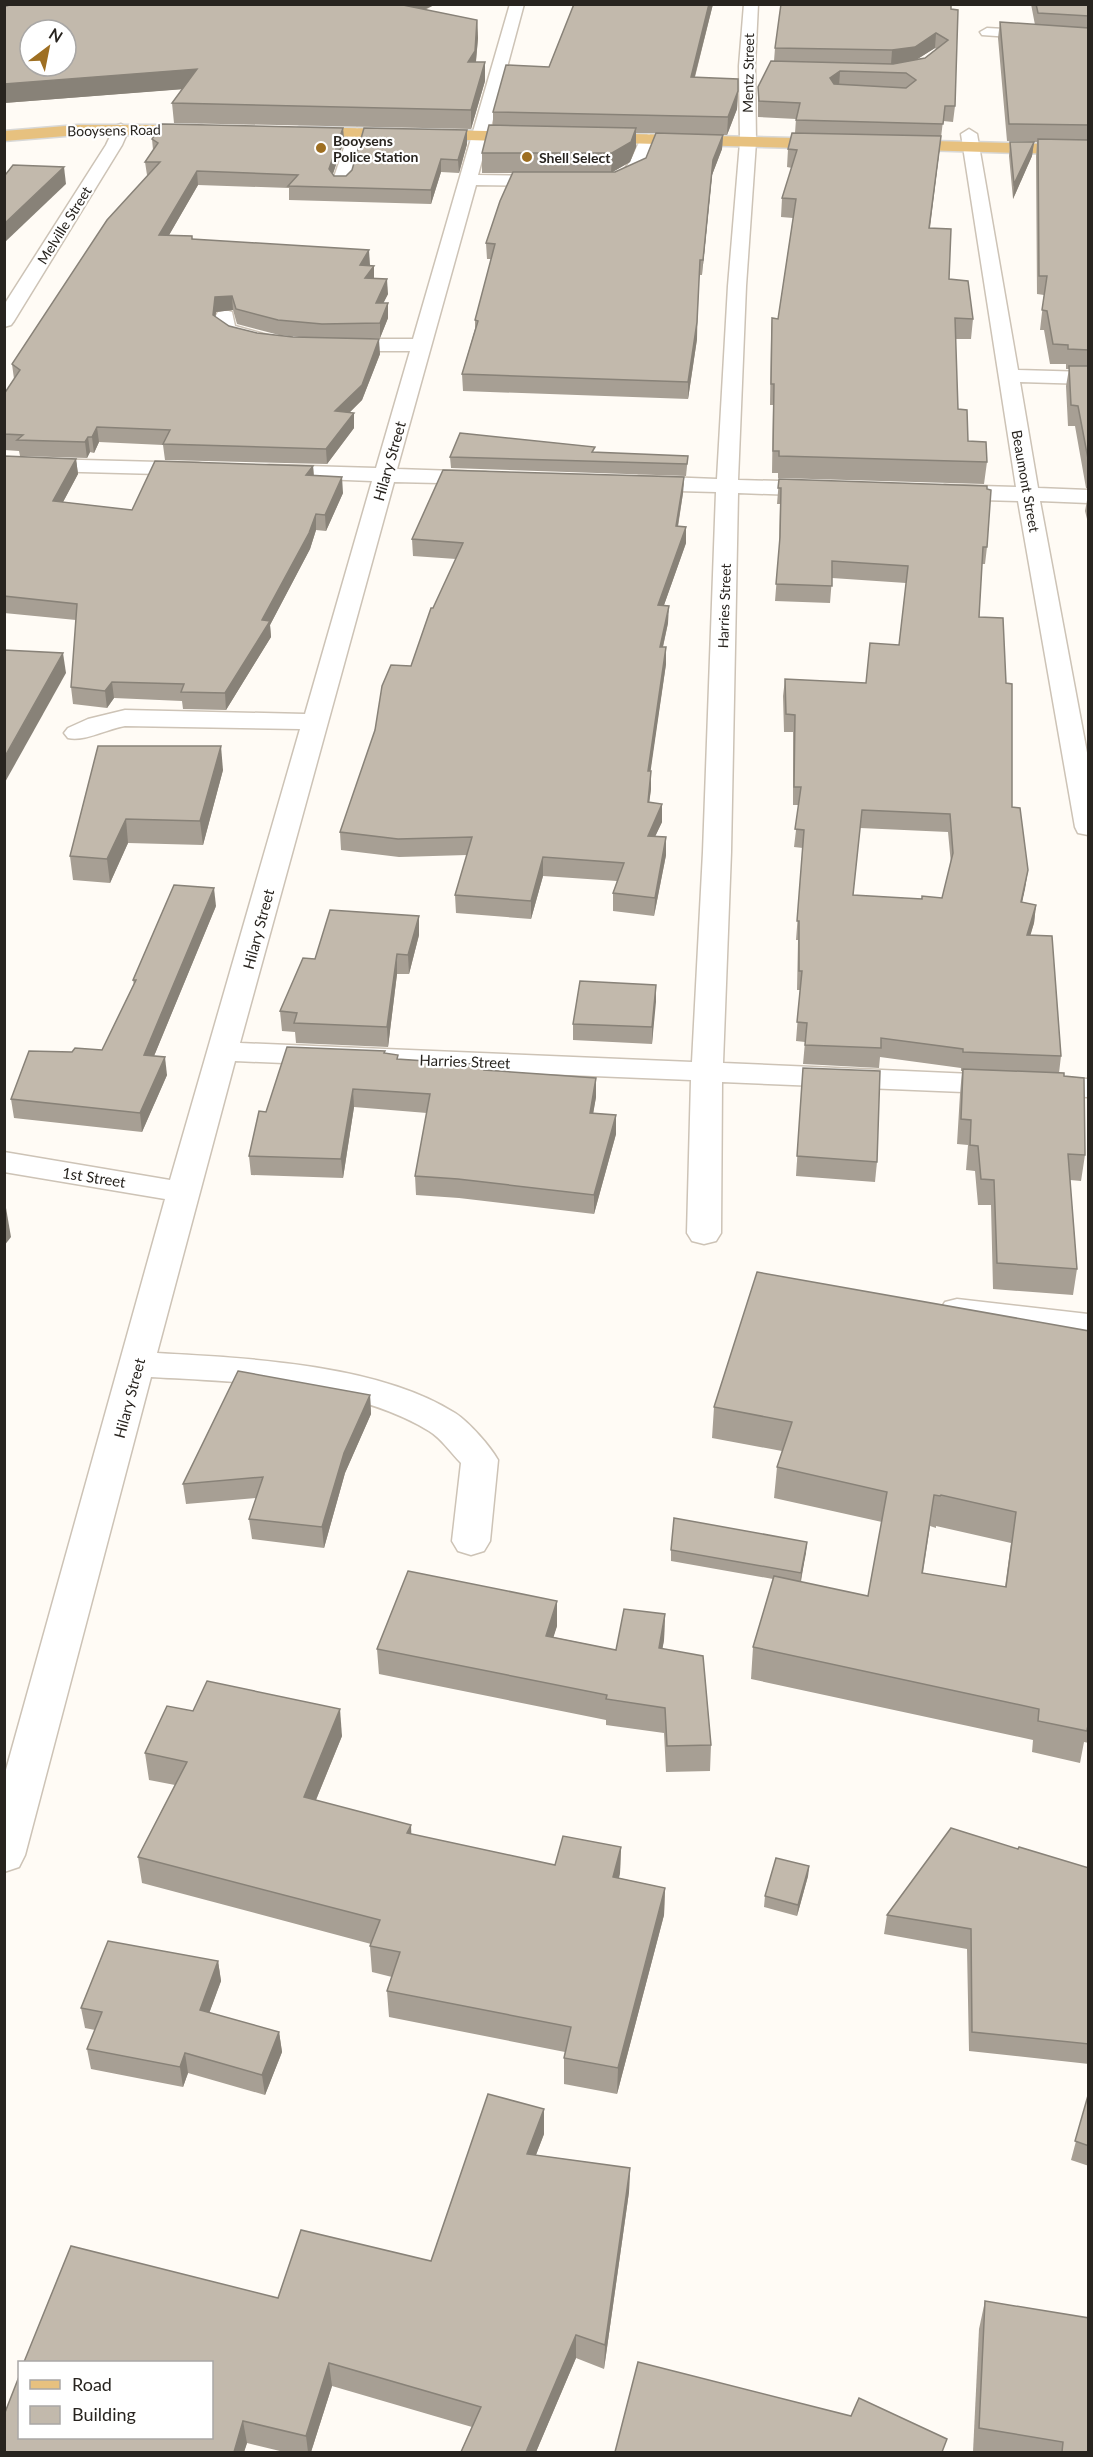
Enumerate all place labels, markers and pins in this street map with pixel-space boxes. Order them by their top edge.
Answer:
place label: Booysens Police Station [333,132,419,165]
marker: Booysens Police Station [314,141,328,155]
place label: Shell Select [539,149,611,166]
marker: Shell Select [520,150,534,164]

